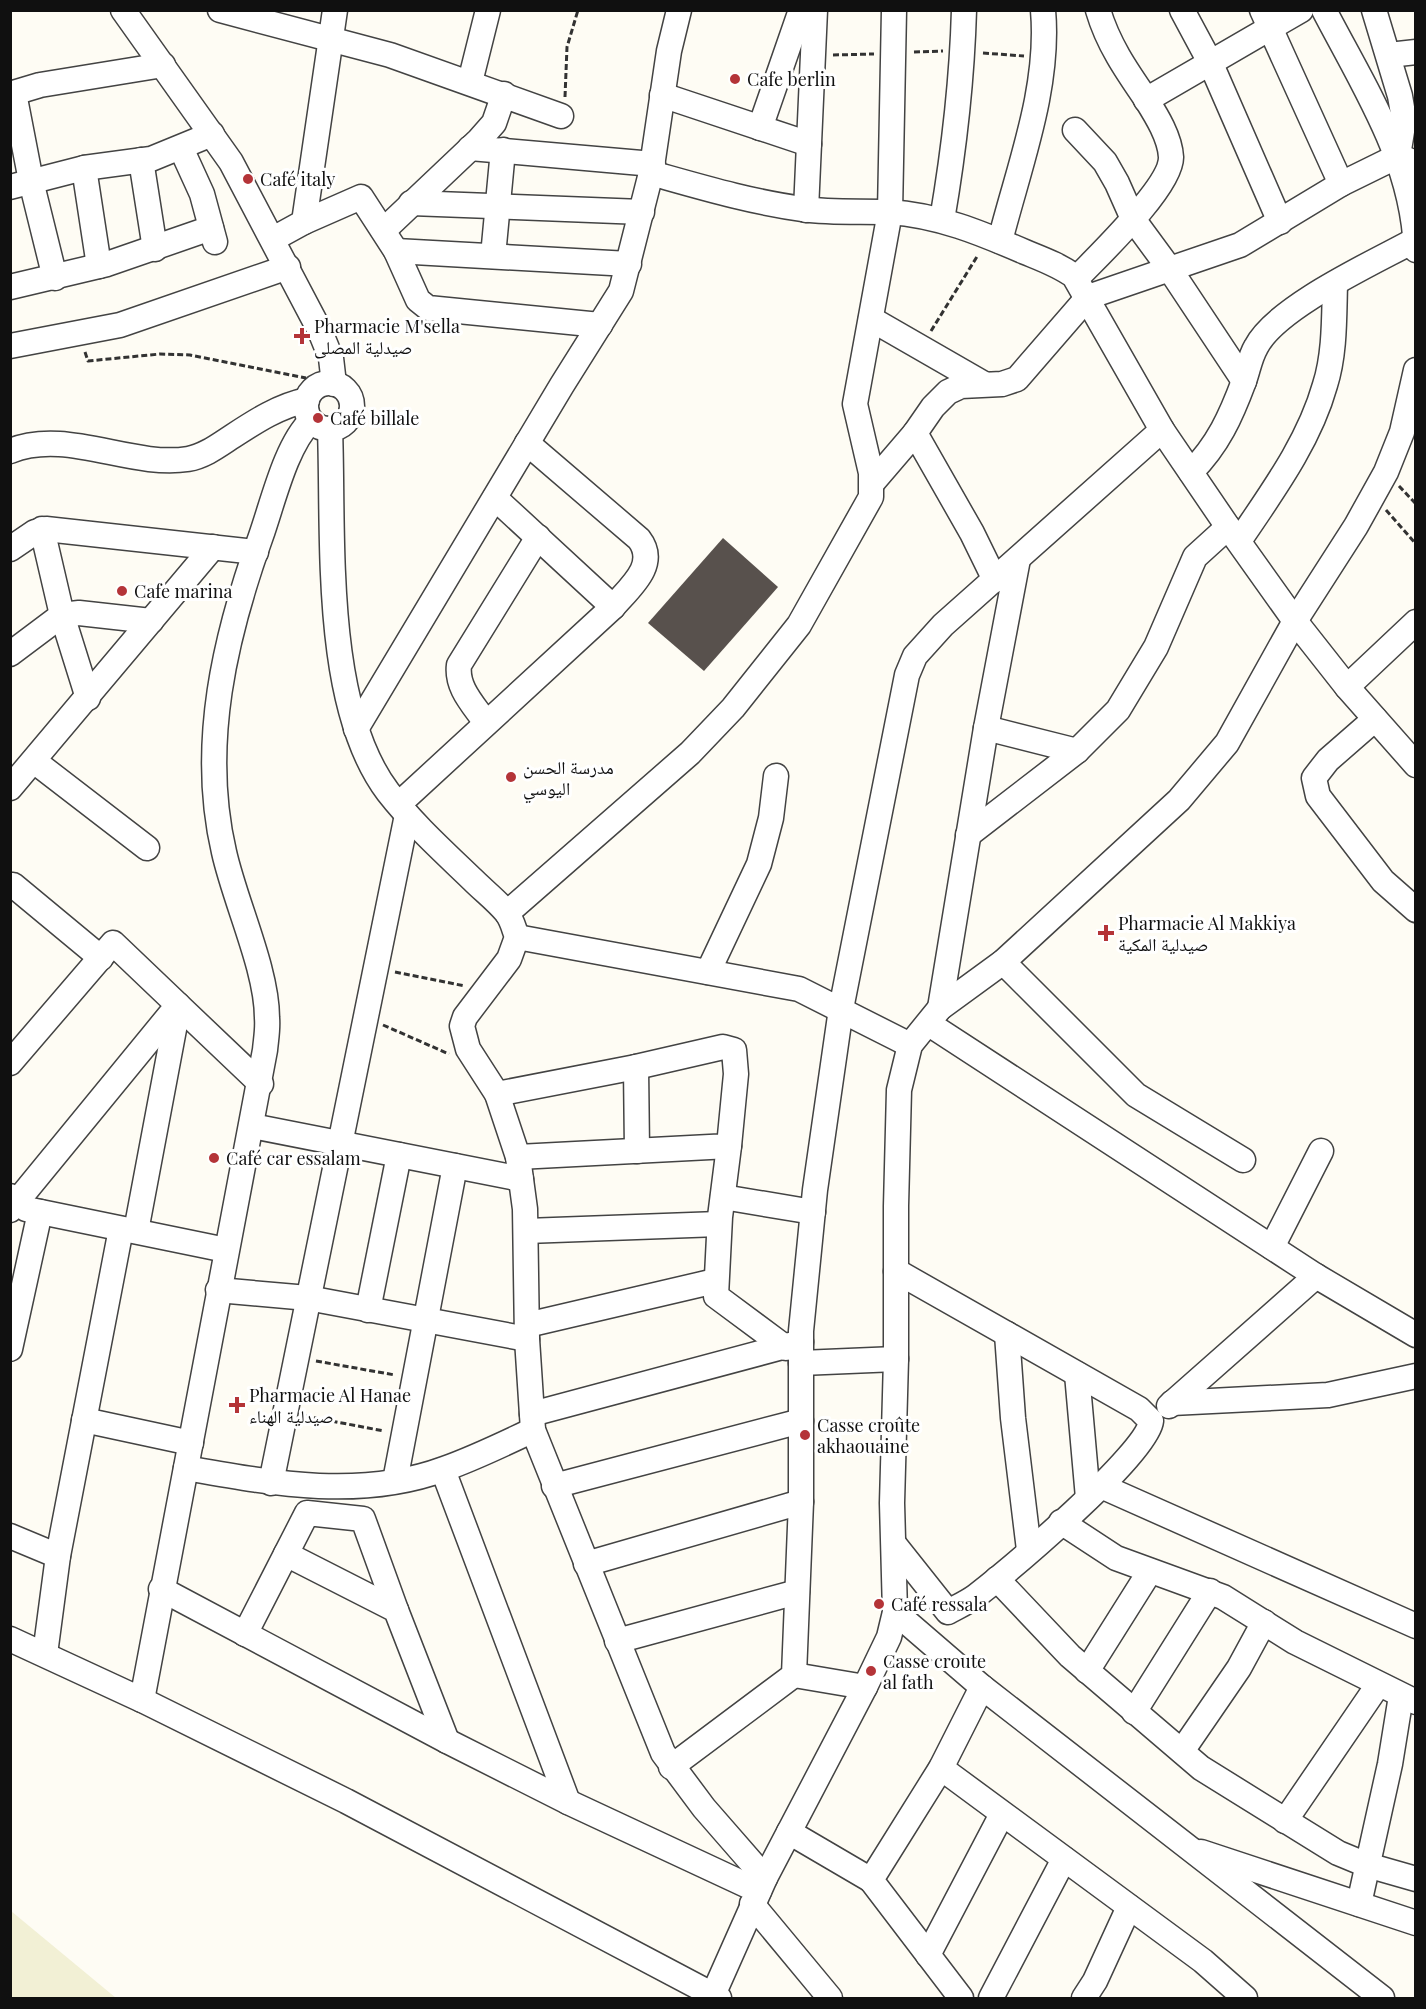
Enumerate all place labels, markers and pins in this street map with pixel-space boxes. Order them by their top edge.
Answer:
place label: Cafe berlin [747,67,836,91]
marker: Cafe berlin [728,72,742,86]
place label: Café italy [260,167,335,191]
marker: Café italy [241,172,255,186]
place label: Pharmacie M'sella صيدلية المصلى [314,314,460,359]
marker: Pharmacie M'sella صيدلية المصلى [295,329,309,343]
place label: Café billale [330,406,419,430]
marker: Café billale [311,411,325,425]
place label: Cafe marina [134,579,233,603]
marker: Cafe marina [115,584,129,598]
place label: مدرسة الحسن اليوسي [523,755,614,804]
marker: مدرسة الحسن اليوسي [504,770,518,784]
place label: Pharmacie Al Makkiya صيدلية المكية [1118,911,1296,956]
marker: Pharmacie Al Makkiya صيدلية المكية [1099,926,1113,940]
place label: Café car essalam [226,1146,361,1170]
marker: Café car essalam [207,1151,221,1165]
place label: Pharmacie Al Hanae صيدلية الهناء [249,1383,411,1428]
marker: Pharmacie Al Hanae صيدلية الهناء [230,1398,244,1412]
place label: Casse croûte akhaouaine [817,1413,920,1458]
marker: Casse croûte akhaouaine [798,1428,812,1442]
place label: Café ressala [891,1592,988,1616]
marker: Café ressala [872,1597,886,1611]
place label: Casse croute al fath [883,1649,986,1694]
marker: Casse croute al fath [864,1664,878,1678]

